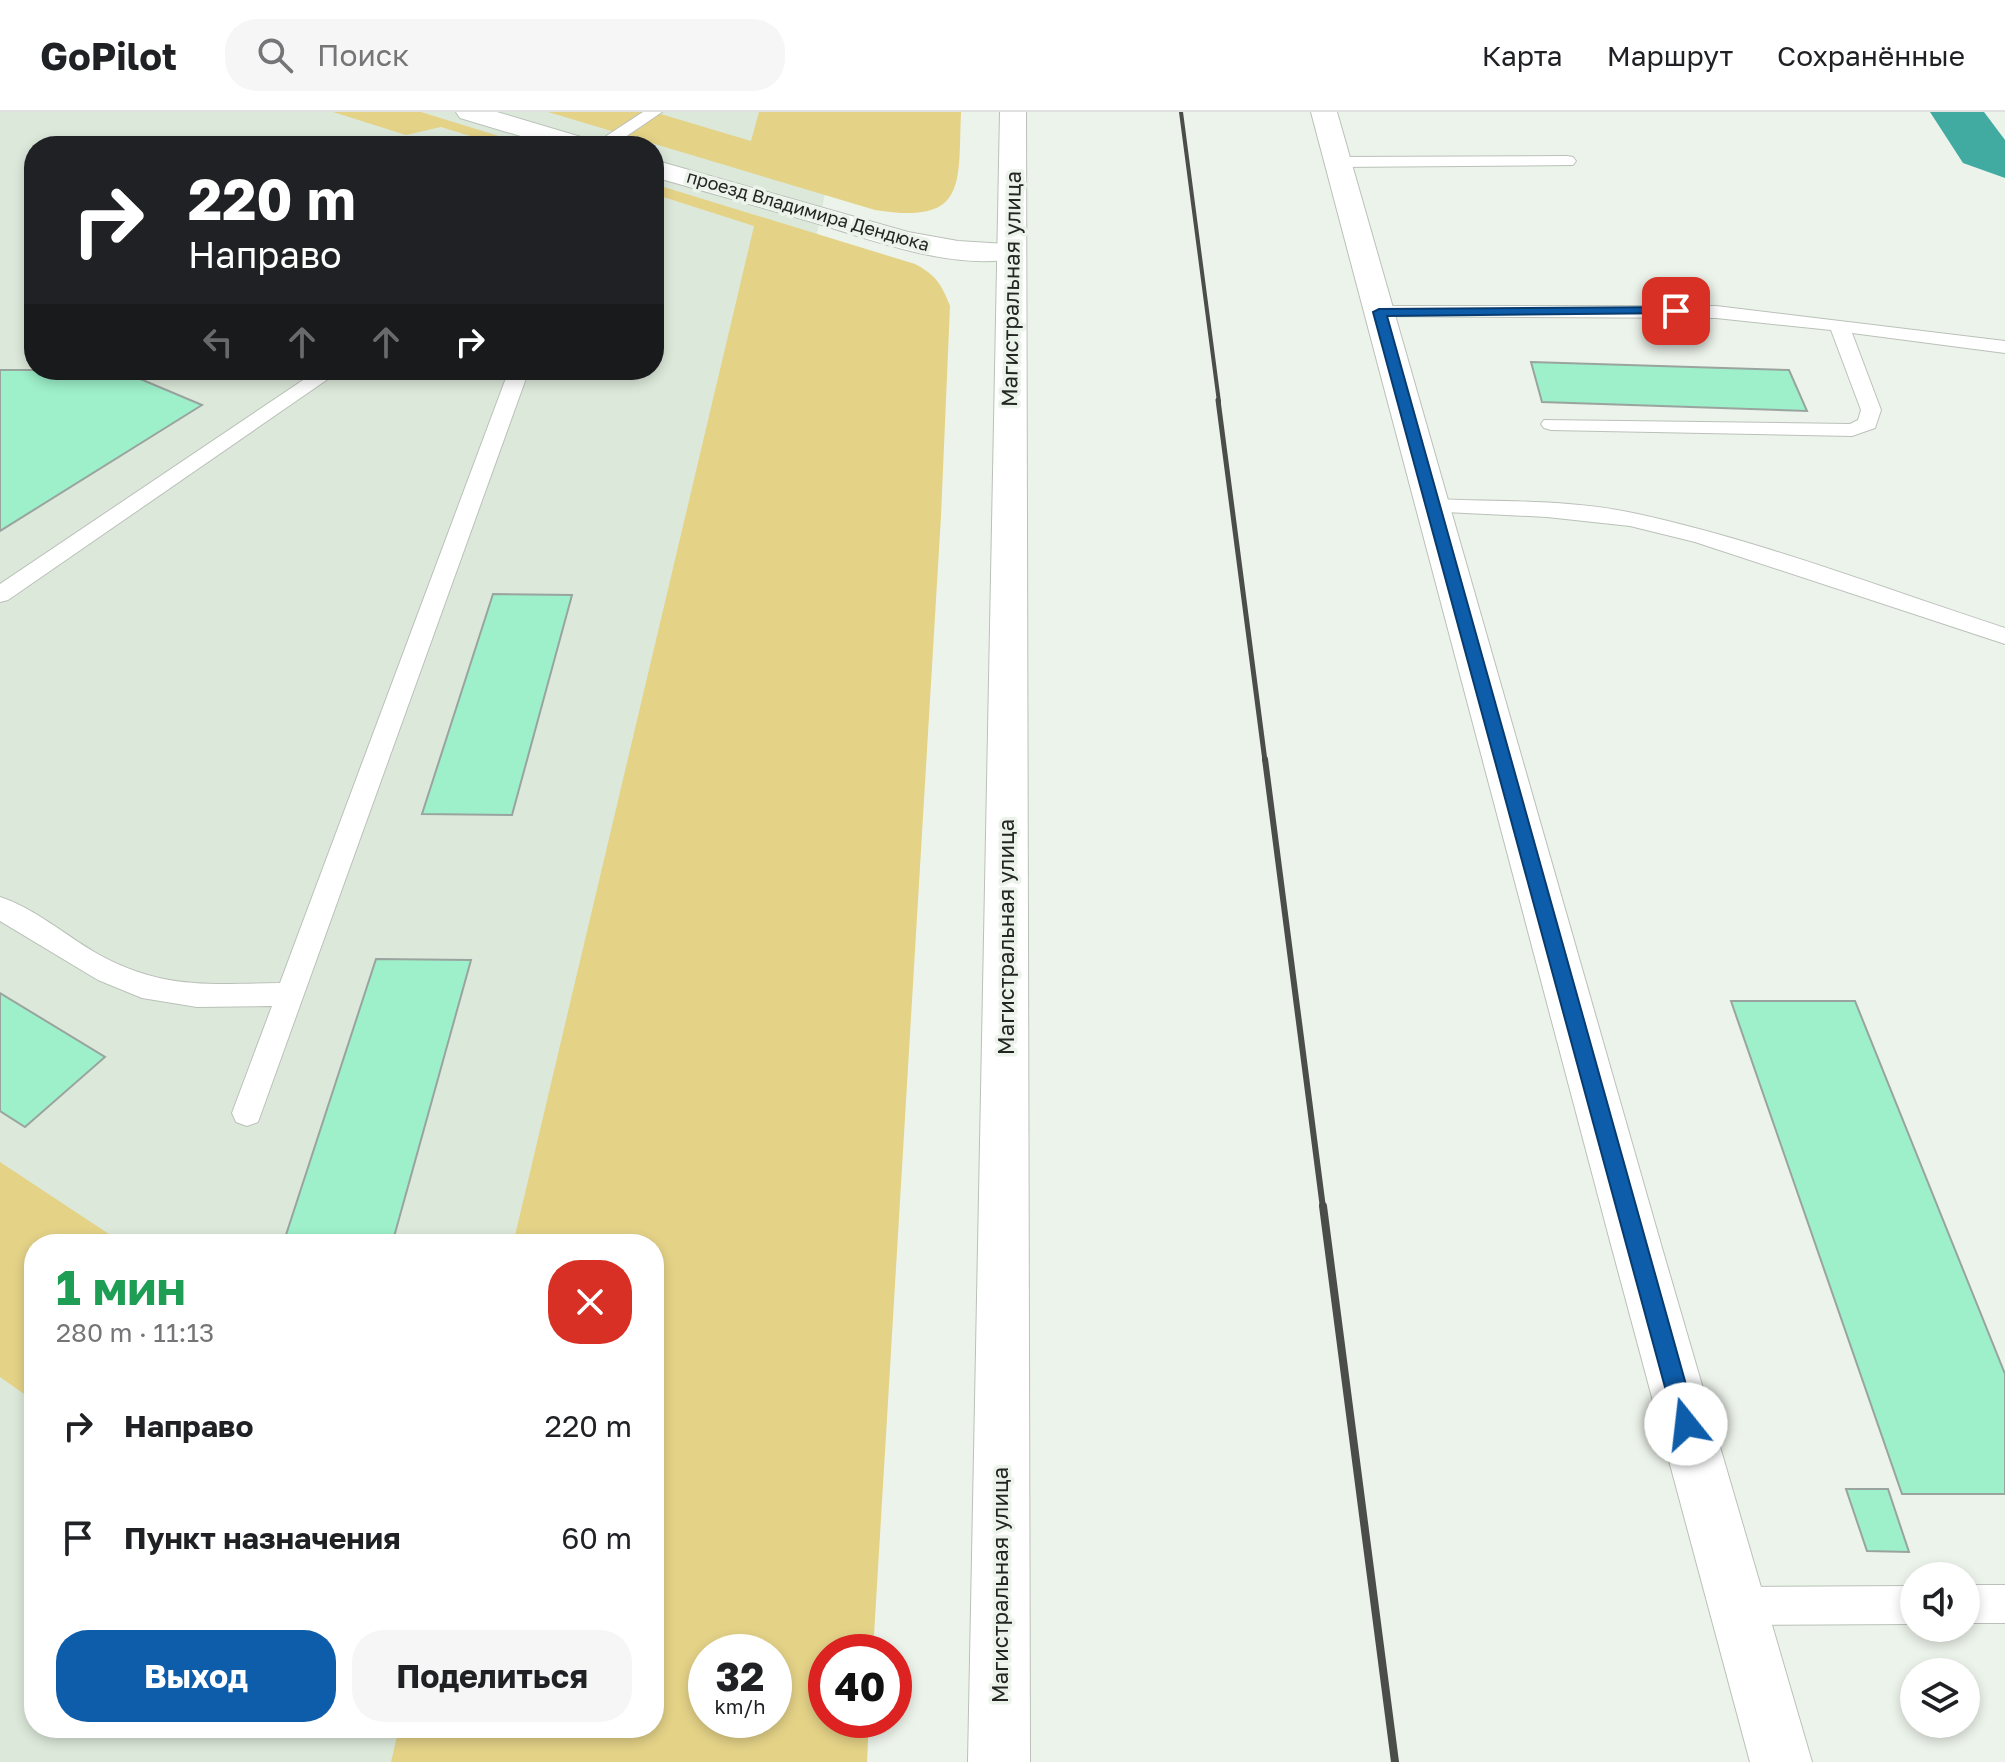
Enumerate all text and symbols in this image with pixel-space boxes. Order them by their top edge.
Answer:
search box [225,19,785,91]
text: GoPilot [40,33,177,78]
icon: search [253,33,297,77]
text: Поиск [317,37,409,73]
text: Карта [1482,39,1563,72]
text: Маршрут [1607,39,1733,72]
text: Сохранённые [1777,39,1965,72]
text: 220 m [188,165,356,232]
street label: проезд Владимира Дендюка [684,165,932,255]
icon: right [56,168,160,272]
street label: Магистральная улица [995,171,1026,407]
text: Направо [188,233,342,276]
pin [1642,277,1710,345]
icon: arrive [1654,289,1698,333]
icon: left [196,320,240,364]
icon: ahead [280,320,324,364]
icon: ahead [364,320,408,364]
icon: right [448,320,492,364]
street label: Магистральная улица [992,819,1019,1055]
text: 1 мин [56,1258,186,1316]
button: close [548,1260,632,1344]
text: 280 m · 11:13 [56,1317,214,1348]
position arrow [1644,1382,1728,1466]
icon: right [56,1404,100,1448]
text: Направо [124,1408,253,1444]
text: 220 m [545,1408,632,1444]
street label: Магистральная улица [986,1467,1013,1703]
icon: arrive [56,1516,100,1560]
text: Пункт назначения [124,1520,401,1556]
text: 60 m [561,1520,632,1556]
map controls [1900,1562,1980,1738]
button: sound [1900,1562,1980,1642]
button: Выход [56,1630,336,1722]
button: Поделиться [352,1630,632,1722]
speed limit sign: 40 [808,1634,912,1738]
text: 32 [716,1652,764,1700]
button: layers [1900,1658,1980,1738]
text: km/h [715,1694,765,1718]

